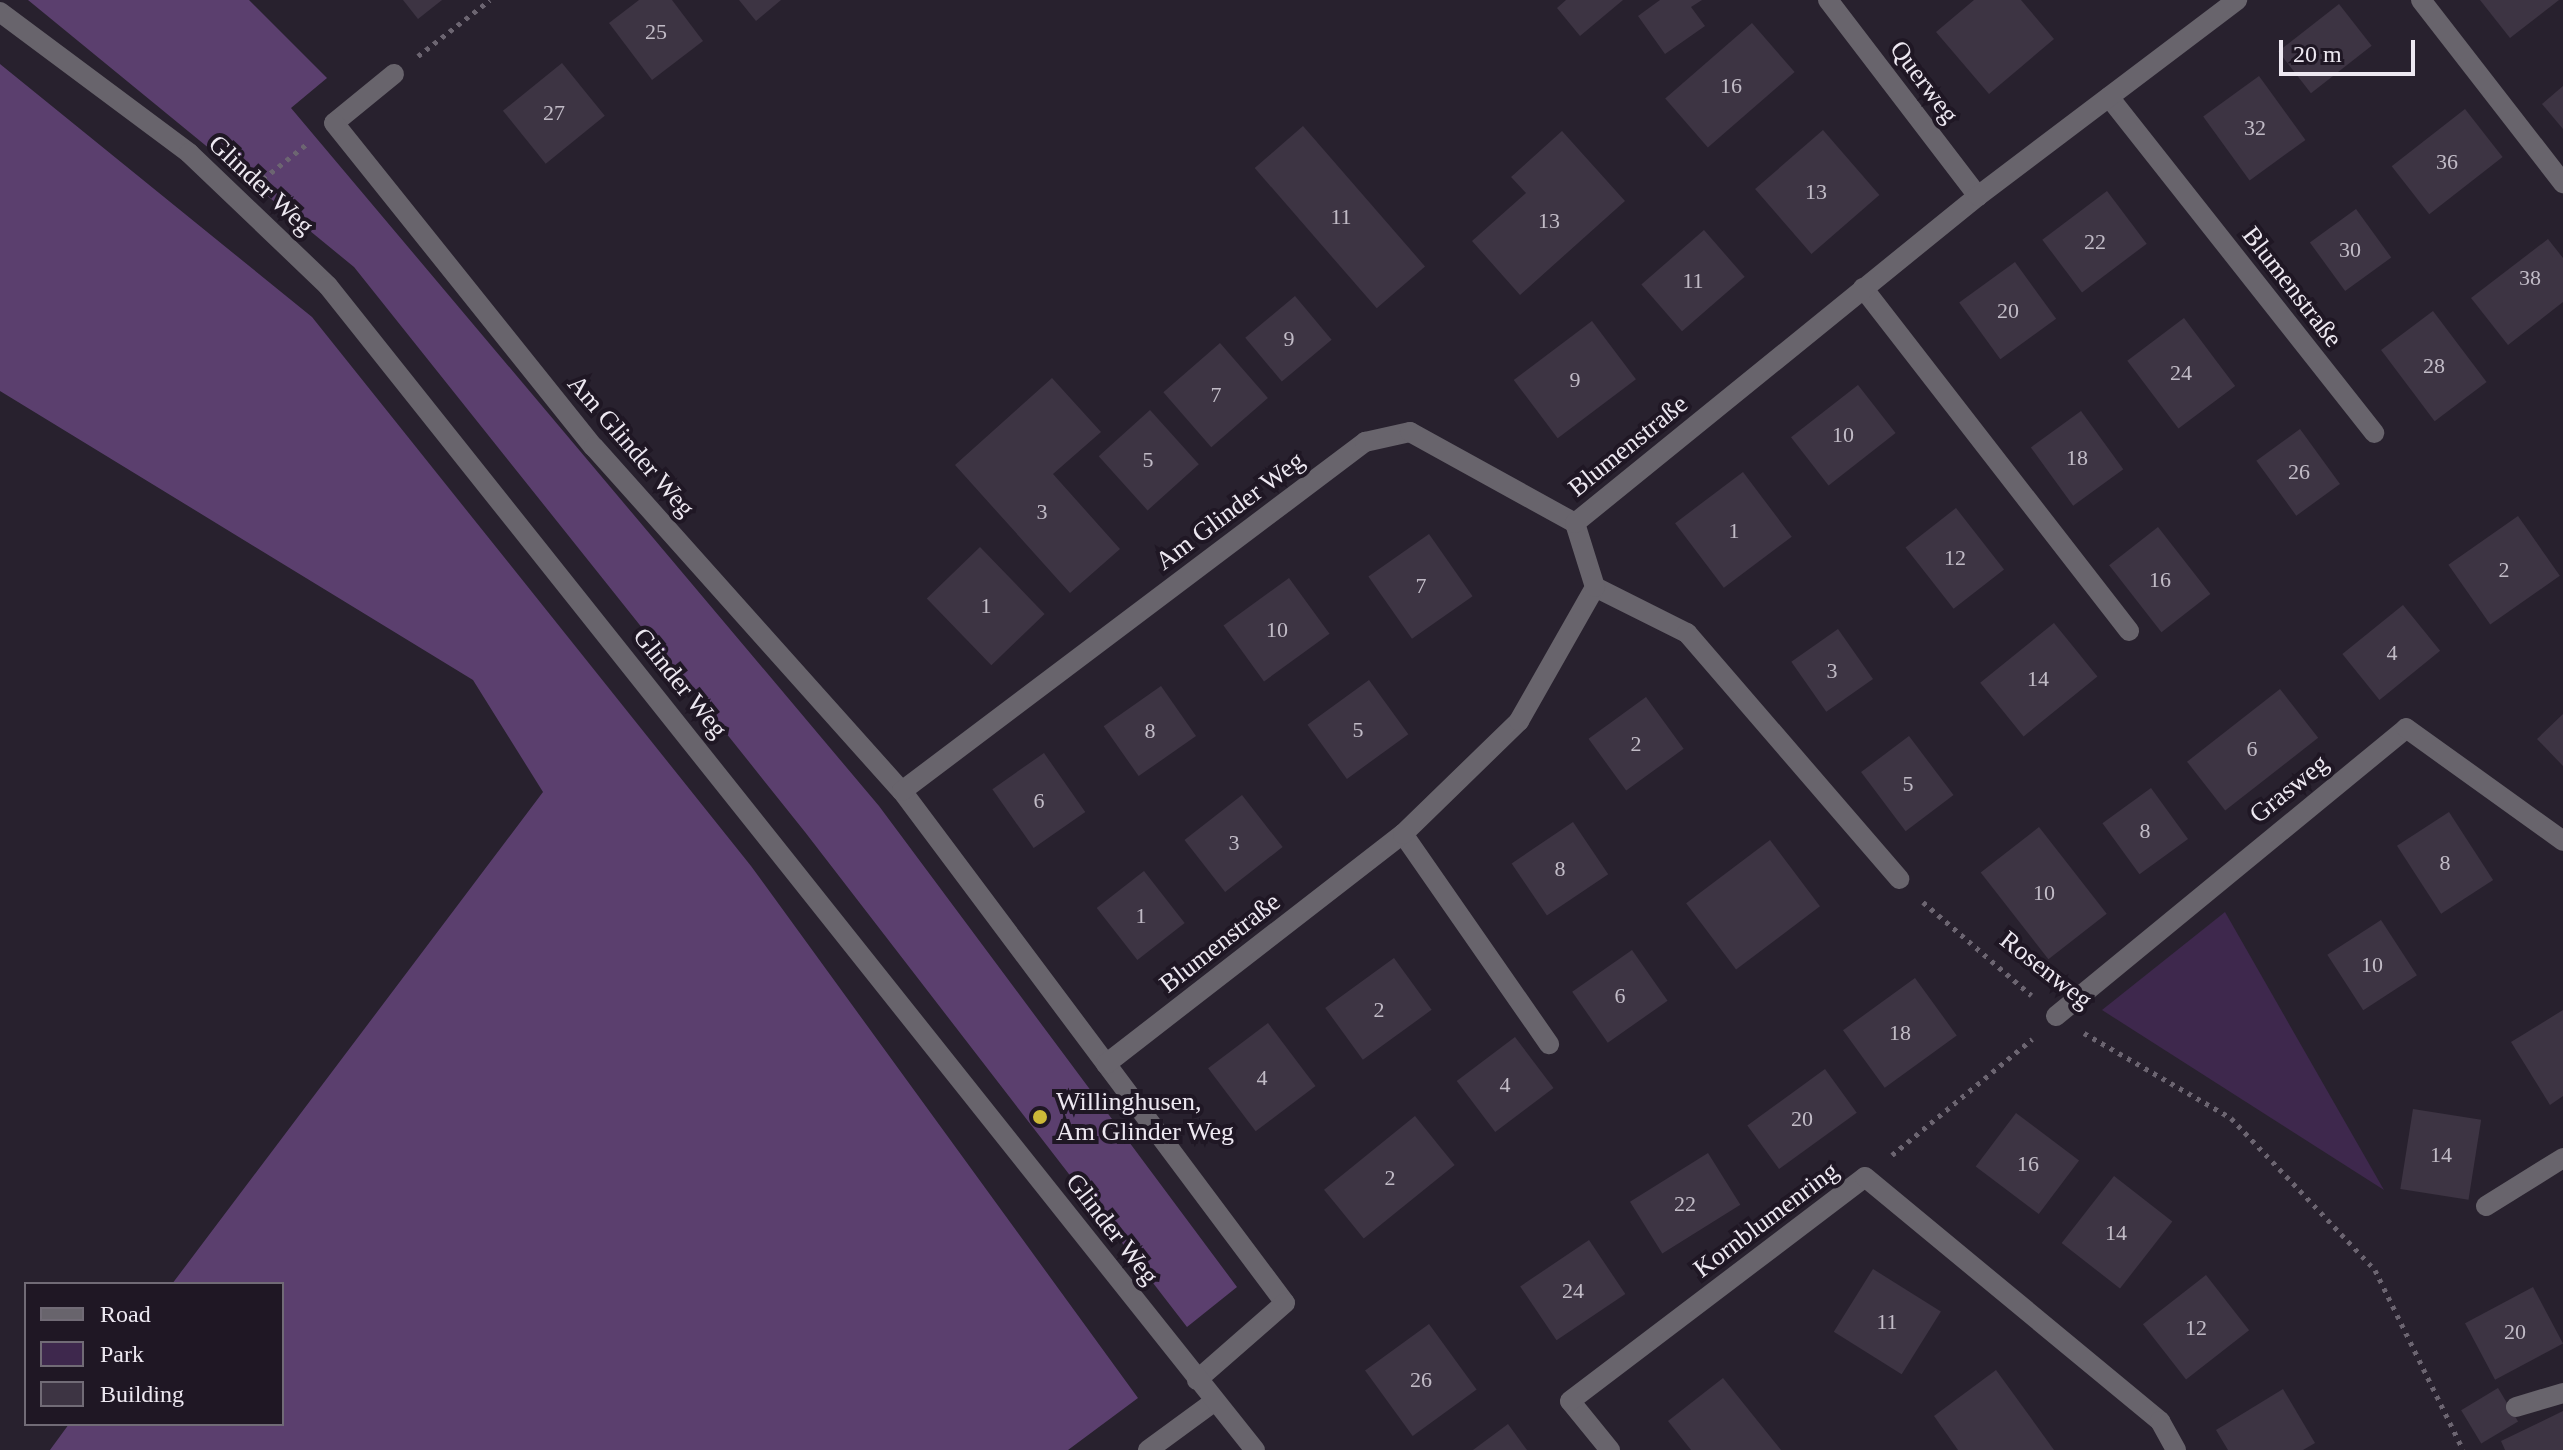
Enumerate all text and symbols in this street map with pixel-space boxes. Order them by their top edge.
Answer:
house number: 25 [645,19,667,45]
scale bar [2283,24,2419,74]
street label: Querweg [1883,35,1965,129]
text: 20 m [2293,41,2342,67]
house number: 16 [1720,73,1742,99]
house number: 27 [543,100,565,126]
house number: 32 [2244,115,2266,141]
street label: Glinder Weg [202,128,320,242]
house number: 36 [2436,149,2458,175]
house number: 13 [1805,179,1827,205]
house number: 11 [1330,204,1352,230]
house number: 13 [1538,208,1560,234]
street label: Blumenstraße [2235,220,2349,354]
house number: 22 [2084,229,2106,255]
house number: 30 [2339,237,2361,263]
house number: 38 [2519,265,2541,291]
house number: 11 [1682,268,1704,294]
house number: 20 [1997,298,2019,324]
house number: 9 [1284,326,1294,352]
house number: 28 [2423,353,2445,379]
house number: 24 [2170,360,2192,386]
house number: 9 [1570,367,1580,393]
street label: Am Glinder Weg [561,368,701,524]
house number: 7 [1210,382,1222,408]
street label: Blumenstraße [1562,388,1694,504]
house number: 10 [1832,422,1854,448]
street label: Am Glinder Weg [1149,445,1311,577]
house number: 18 [2066,445,2088,471]
house number: 5 [1142,447,1154,473]
house number: 26 [2288,459,2310,485]
house number: 3 [1036,499,1048,525]
house number: 1 [1728,518,1740,544]
house number: 12 [1944,545,1966,571]
house number: 2 [2498,557,2510,583]
house number: 16 [2149,567,2171,593]
house number: 7 [1416,573,1426,599]
house number: 1 [980,593,992,619]
house number: 10 [1266,617,1288,643]
street label: Glinder Weg [626,622,734,744]
house number: 4 [2386,640,2398,666]
house number: 3 [1826,658,1838,684]
house number: 14 [2027,666,2049,692]
house number: 5 [1352,717,1364,743]
house number: 8 [1144,718,1156,744]
house number: 2 [1630,731,1642,757]
house number: 6 [2246,736,2258,762]
street label: Grasweg [2243,748,2335,830]
house number: 5 [1902,771,1914,797]
house number: 6 [1034,788,1044,814]
house number: 8 [2140,818,2150,844]
house number: 3 [1228,830,1240,856]
house number: 8 [2440,850,2450,876]
house number: 8 [1554,856,1566,882]
house number: 10 [2033,880,2055,906]
street label: Blumenstraße [1153,886,1287,1000]
house number: 1 [1136,903,1146,929]
street label: Rosenweg [1994,924,2098,1016]
house number: 10 [2361,952,2383,978]
house number: 6 [1614,983,1626,1009]
house number: 2 [1374,997,1384,1023]
house number: 18 [1889,1020,1911,1046]
house number: 4 [1256,1065,1268,1091]
house number: 4 [1500,1072,1510,1098]
place label: Willinghusen, Am Glinder Weg [1056,1086,1234,1148]
house number: 20 [1791,1106,1813,1132]
marker: Willinghusen, Am Glinder Weg [1031,1108,1049,1126]
house number: 14 [2430,1142,2452,1168]
house number: 16 [2017,1151,2039,1177]
street label: Kornblumenring [1687,1155,1845,1285]
house number: 2 [1384,1165,1396,1191]
street label: Glinder Weg [1059,1167,1165,1291]
house number: 22 [1674,1191,1696,1217]
house number: 14 [2105,1220,2127,1246]
house number: 24 [1562,1278,1584,1304]
legend [24,1282,284,1426]
text: Road [100,1301,151,1327]
house number: 11 [1876,1309,1898,1335]
house number: 12 [2185,1315,2207,1341]
house number: 20 [2504,1319,2526,1345]
text: Park [100,1341,144,1367]
house number: 26 [1410,1367,1432,1393]
text: Building [100,1381,184,1407]

